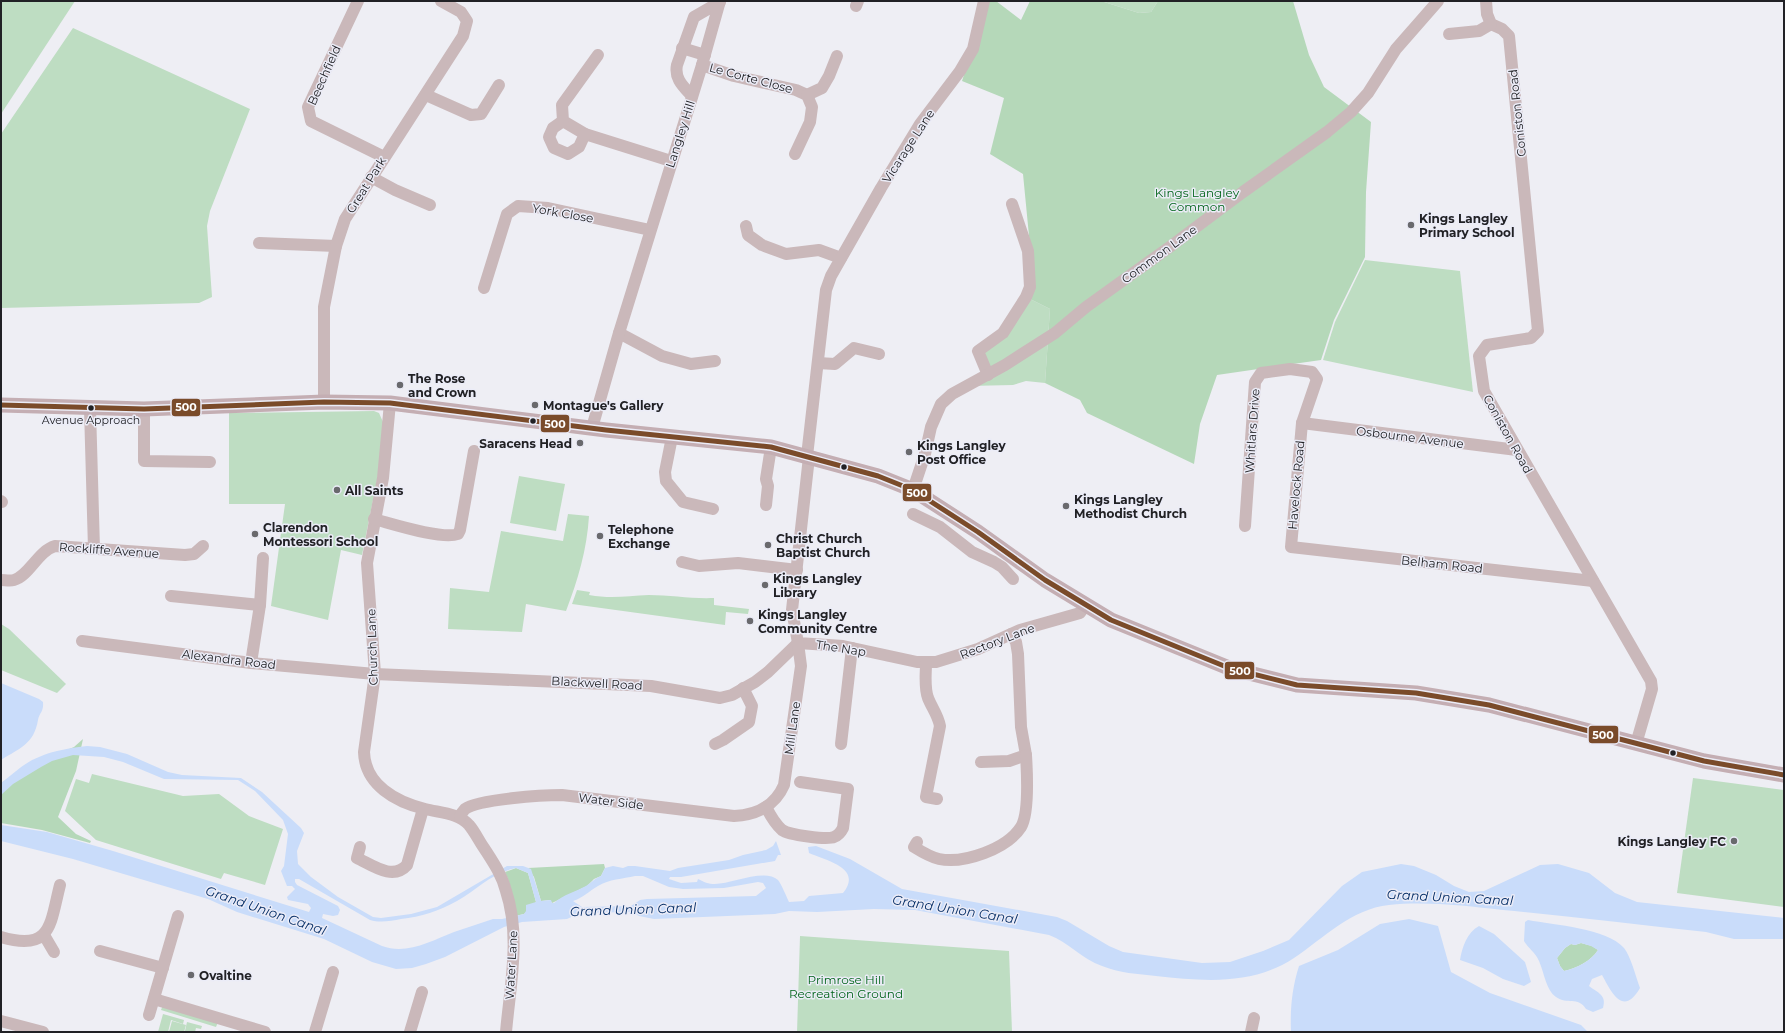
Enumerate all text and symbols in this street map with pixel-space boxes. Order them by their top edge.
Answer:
street label: Beechfield [304,43,344,107]
street label: Le Corte Close [708,60,794,96]
street label: Coniston Road [1505,69,1529,157]
street label: Langley Hill [662,98,698,170]
street label: Vicarage Lane [879,106,937,186]
street label: Great Park [343,153,390,216]
park label: Kings Langley Common [1155,185,1240,214]
street label: York Close [531,200,595,226]
place label: Kings Langley Primary School [1419,211,1515,240]
marker: Kings Langley Primary School [1406,220,1416,230]
street label: Common Lane [1118,222,1200,286]
place label: The Rose and Crown [408,371,476,400]
marker: The Rose and Crown [395,380,405,390]
street label: Whitlars Drive [1242,388,1262,474]
street label: Coniston Road [1480,392,1536,476]
line badge: 500 [171,398,201,417]
place label: Montague's Gallery [543,398,664,413]
text: 500 [175,400,197,414]
marker: Montague's Gallery [530,400,540,410]
marker: Avenue Approach [86,403,96,413]
place label: Avenue Approach [42,413,140,427]
line badge: 500 [540,414,570,433]
unlabelled marker [528,416,538,426]
text: 500 [544,417,566,431]
street label: Osbourne Avenue [1355,423,1465,451]
place label: Saracens Head [479,436,572,451]
marker: Saracens Head [575,438,585,448]
place label: Kings Langley Post Office [917,438,1007,467]
street label: Havelock Road [1285,440,1307,530]
marker: Kings Langley Post Office [904,447,914,457]
unlabelled marker [839,462,849,472]
place label: All Saints [344,483,404,498]
line badge: 500 [902,483,932,502]
marker: All Saints [332,485,342,495]
text: 500 [906,486,928,500]
place label: Kings Langley Methodist Church [1074,492,1187,521]
marker: Kings Langley Methodist Church [1061,501,1071,511]
place label: Clarendon Montessori School [263,520,378,549]
place label: Telephone Exchange [608,522,674,551]
marker: Clarendon Montessori School [250,529,260,539]
marker: Telephone Exchange [595,531,605,541]
place label: Christ Church Baptist Church [776,531,870,560]
street label: Rockliffe Avenue [58,539,160,561]
marker: Christ Church Baptist Church [763,540,773,550]
street label: Belham Road [1400,552,1484,576]
place label: Kings Langley Library [773,571,863,600]
marker: Kings Langley Library [760,580,770,590]
place label: Kings Langley Community Centre [758,607,878,636]
street label: Church Lane [363,608,381,686]
marker: Kings Langley Community Centre [745,616,755,626]
street label: Rectory Lane [958,620,1036,662]
street label: The Nap [815,637,867,659]
street label: Alexandra Road [181,646,277,672]
line badge: 500 [1224,661,1255,680]
text: 500 [1229,664,1251,678]
street label: Blackwell Road [551,673,643,693]
street label: Mill Lane [781,700,803,756]
line badge: 500 [1588,725,1619,744]
text: 500 [1592,728,1614,742]
unlabelled marker [1668,748,1678,758]
street label: Water Side [578,790,644,812]
place label: Kings Langley FC [1618,834,1726,849]
marker: Kings Langley FC [1729,836,1739,846]
water label: Grand Union Canal [204,882,329,938]
water label: Grand Union Canal [1386,886,1514,908]
water label: Grand Union Canal [891,891,1019,927]
water label: Grand Union Canal [570,899,697,919]
street label: Water Lane [502,930,520,1000]
place label: Ovaltine [199,968,252,983]
marker: Ovaltine [186,970,196,980]
park label: Primrose Hill Recreation Ground [789,972,903,1001]

